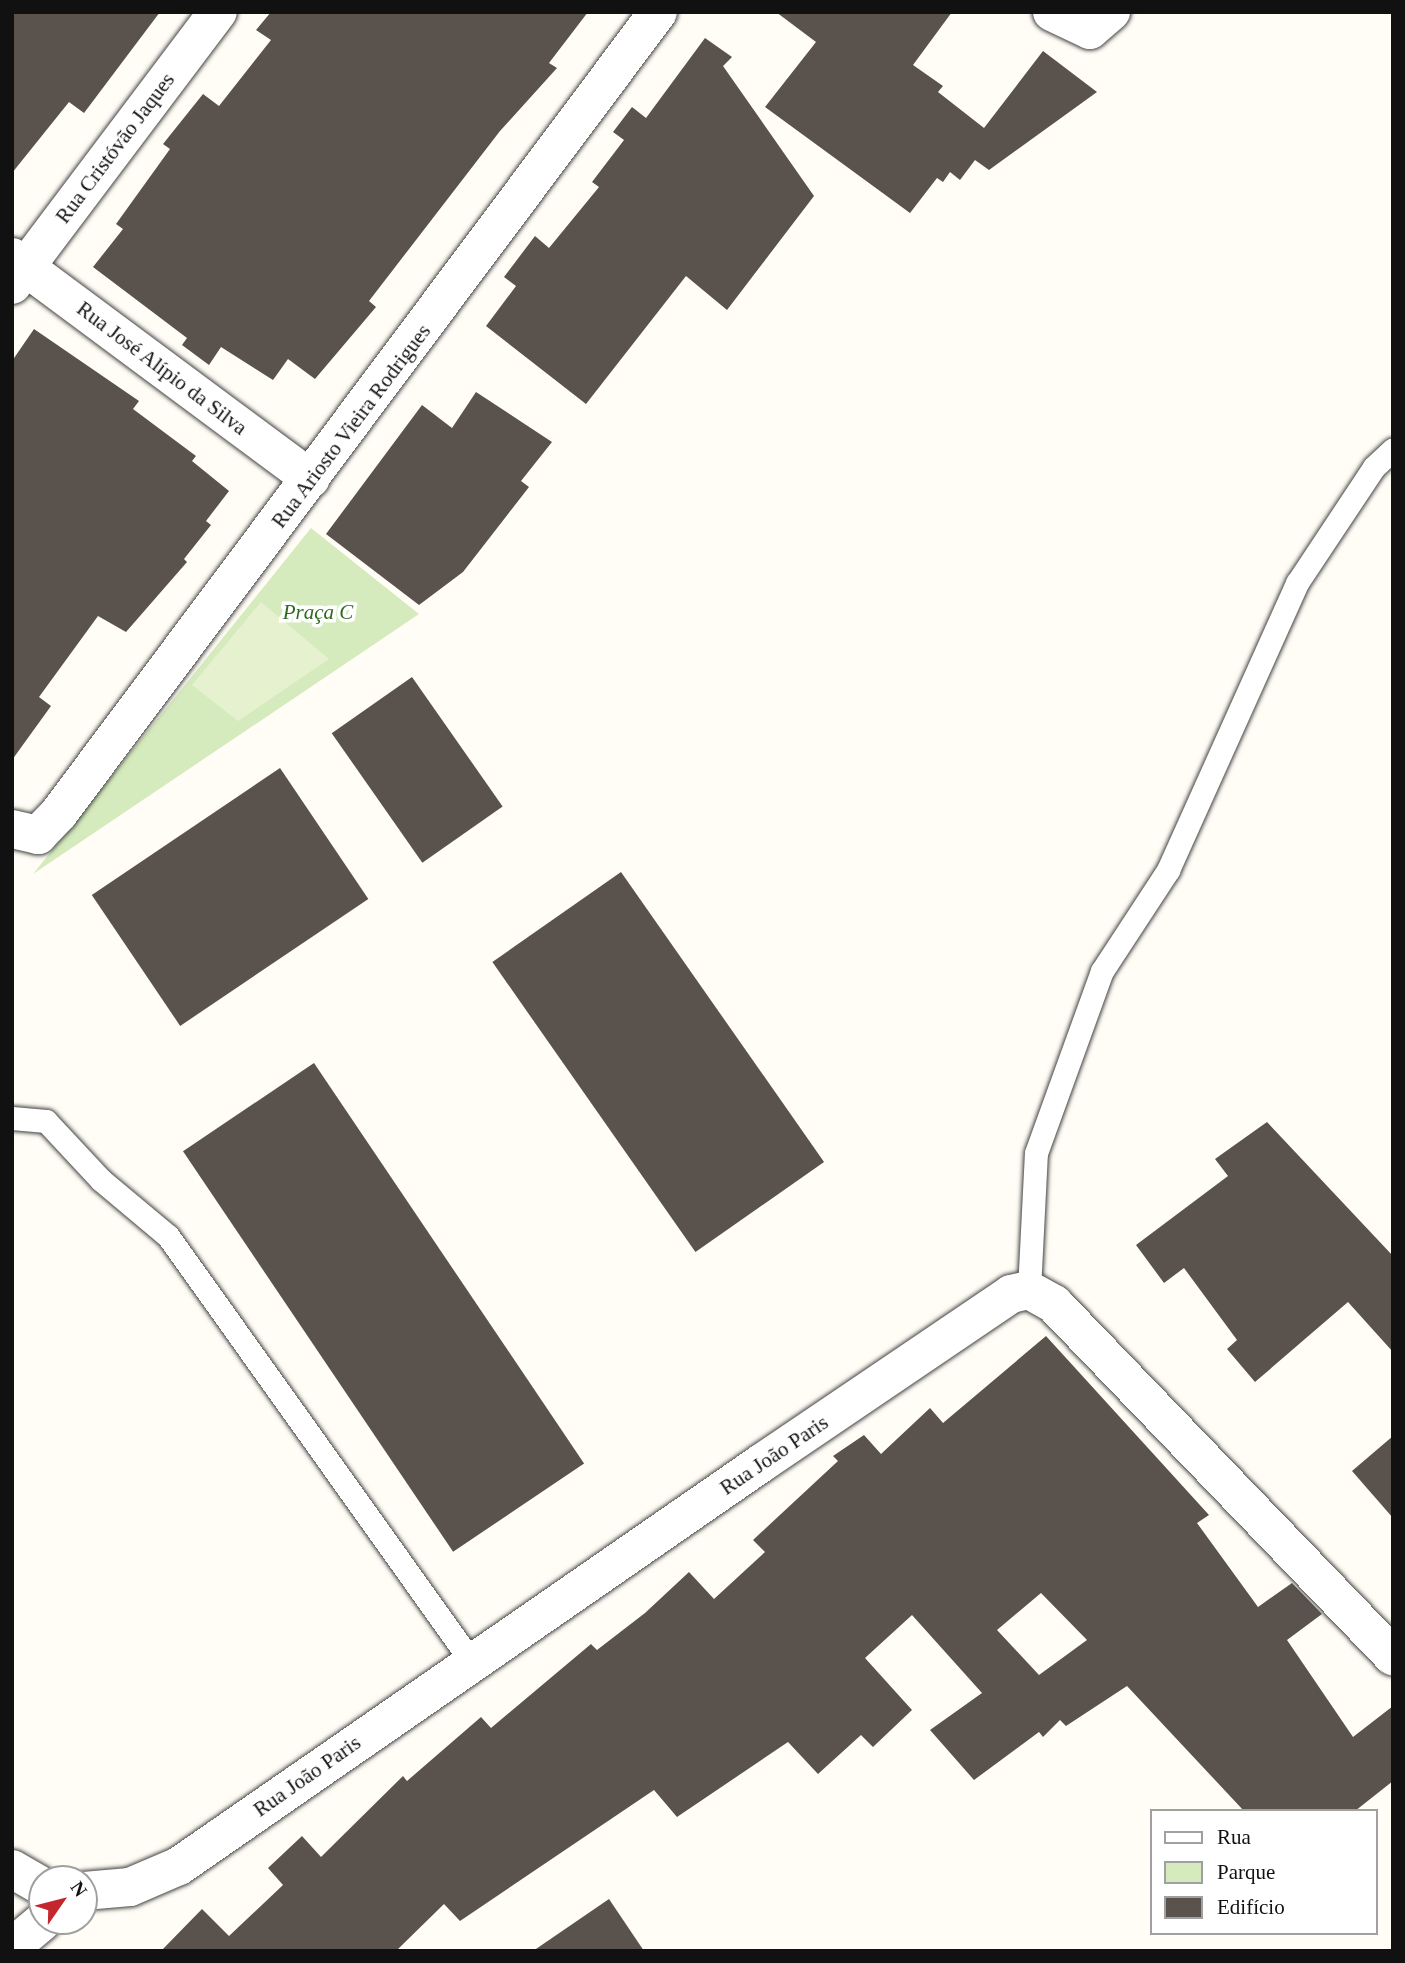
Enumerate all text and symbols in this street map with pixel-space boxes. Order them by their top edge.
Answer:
street label: Rua Cristóvão Jaques [50,68,180,228]
street label: Rua José Alípio da Silva [71,295,253,441]
street label: Rua Ariosto Vieira Rodrigues [266,319,436,533]
park label: Praça C [283,599,353,625]
street label: Rua João Paris [715,1410,833,1500]
street label: Rua João Paris [249,1730,365,1822]
legend [1150,1809,1377,1935]
text: Rua [1217,1825,1251,1849]
text: Parque [1217,1860,1275,1884]
north arrow [28,1865,98,1935]
text: N [66,1877,92,1900]
text: Edifício [1217,1895,1285,1919]

